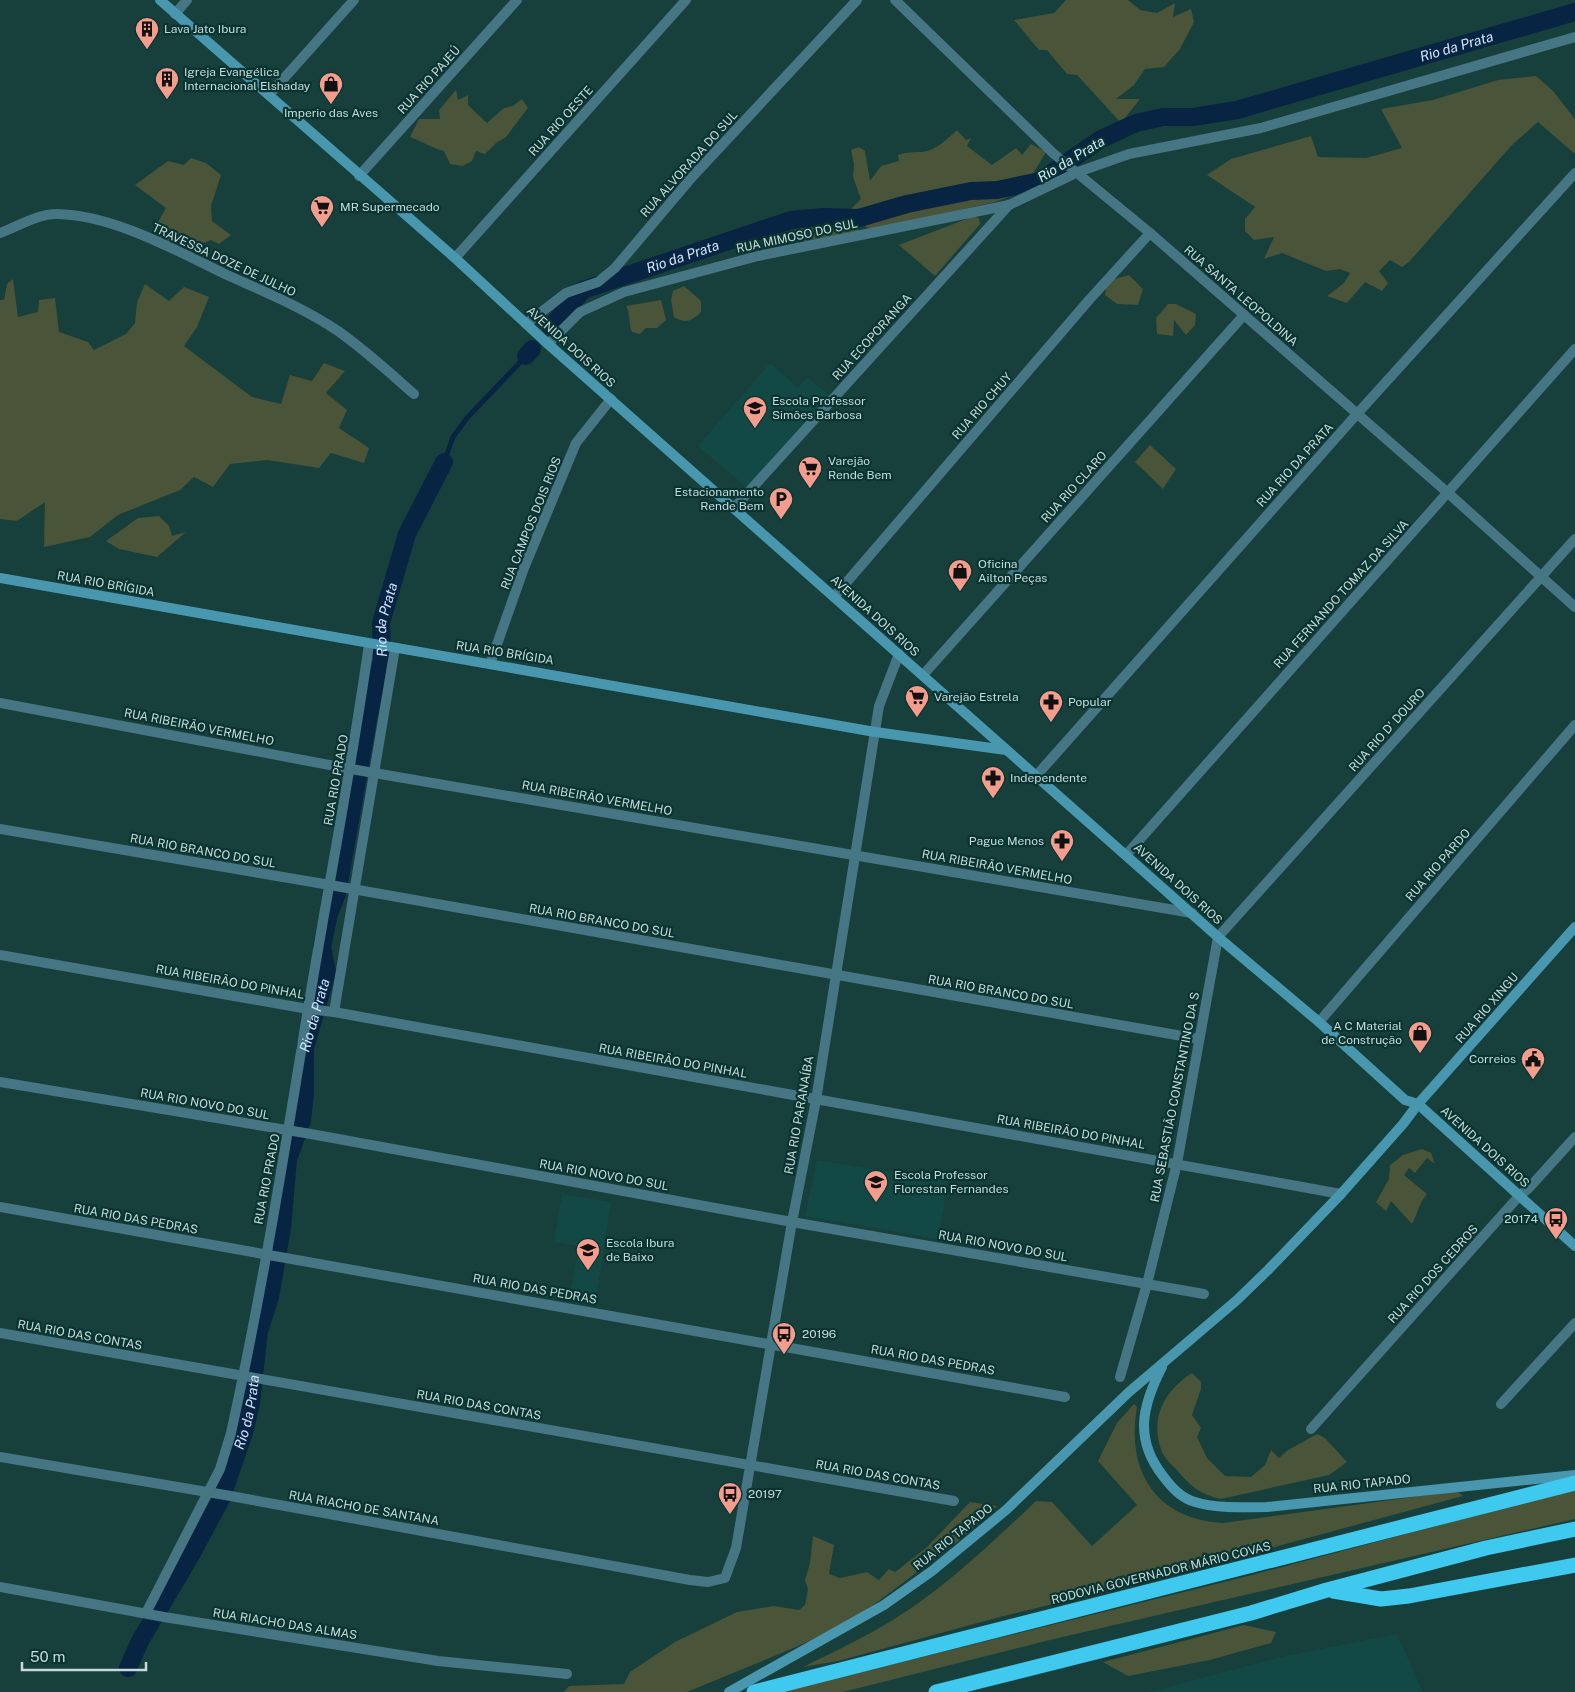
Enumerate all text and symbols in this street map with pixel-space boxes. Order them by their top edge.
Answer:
building icon: Lava Jato Ibura [134,16,160,50]
place label: Lava Jato Ibura [164,22,247,36]
water label: Rio da Prata [1418,28,1495,65]
street label: RUA RIO PAJEÚ [395,43,463,117]
place label: Igreja Evangélica Internacional Elshaday [184,65,311,93]
building icon: Igreja Evangélica Internacional Elshaday [154,66,180,100]
shop icon: Imperio das Aves [318,71,344,105]
street label: RUA RIO OESTE [526,83,596,159]
place label: Imperio das Aves [284,106,378,120]
street label: RUA ALVORADA DO SUL [638,108,740,220]
water label: Rio da Prata [1034,133,1108,185]
supermarket icon: MR Supermecado [309,194,335,228]
place label: MR Supermecado [340,200,440,214]
street label: RUA MIMOSO DO SUL [735,216,859,256]
street label: TRAVESSA DOZE DE JULHO [150,221,298,300]
water label: Rio da Prata [644,237,721,276]
street label: RUA SANTA LEOPOLDINA [1181,243,1301,350]
street label: RUA ECOPORANGA [830,291,915,383]
street label: AVENIDA DOIS RIOS [524,304,618,390]
street label: RUA RIO CHUY [949,369,1015,442]
place label: Escola Professor Simões Barbosa [772,394,866,422]
school or university icon: Escola Professor Simões Barbosa [742,395,768,429]
street label: RUA RIO DA PRATA [1254,420,1337,510]
street label: RUA RIO CLARO [1038,448,1110,526]
place label: Varejão Rende Bem [828,454,892,482]
street label: RUA CAMPOS DOIS RIOS [498,455,564,591]
supermarket icon: Varejão Rende Bem [797,455,823,489]
place label: Estacionamento Rende Bem [675,485,764,513]
parking icon: Estacionamento Rende Bem [768,486,794,520]
street label: RUA FERNANDO TOMAZ DA SILVA [1271,517,1412,671]
place label: Oficina Ailton Peças [978,557,1047,585]
shop icon: Oficina Ailton Peças [947,558,973,592]
street label: RUA RIO BRÍGIDA [56,569,156,600]
street label: AVENIDA DOIS RIOS [828,573,922,659]
water label: Rio da Prata [373,581,400,657]
street label: RUA RIO BRÍGIDA [455,638,555,668]
supermarket icon: Varejão Estrela [904,684,930,718]
street label: RUA RIO D' DOURO [1346,685,1428,774]
pharmacy icon: Popular [1038,689,1064,723]
place label: Varejão Estrela [934,690,1019,704]
place label: Popular [1068,695,1112,709]
street label: RUA RIBEIRÃO VERMELHO [123,706,275,748]
street label: RUA RIO PRADO [321,733,351,827]
pharmacy icon: Independente [980,765,1006,799]
place label: Independente [1010,771,1087,785]
street label: RUA RIBEIRÃO VERMELHO [521,778,673,818]
street label: RUA RIO PARDO [1403,826,1473,904]
pharmacy icon: Pague Menos [1049,828,1075,862]
street label: RUA RIO BRANCO DO SUL [129,831,277,871]
place label: Pague Menos [969,834,1044,848]
street label: AVENIDA DOIS RIOS [1131,841,1225,927]
street label: RUA RIBEIRÃO VERMELHO [921,847,1073,887]
street label: RUA RIO BRANCO DO SUL [528,901,676,941]
street label: RUA RIBEIRÃO DO PINHAL [155,962,305,1002]
street label: RUA RIO XINGU [1453,970,1521,1046]
street label: RUA RIO BRANCO DO SUL [927,972,1075,1012]
water label: Rio da Prata [296,977,333,1054]
street label: RUA SEBASTIÃO CONSTANTINO DA S [1148,991,1202,1203]
place label: A C Material de Construção [1321,1019,1402,1047]
shop icon: A C Material de Construção [1407,1020,1433,1054]
street label: RUA RIBEIRÃO DO PINHAL [598,1041,748,1081]
public building icon: Correios [1520,1046,1546,1080]
place label: Correios [1469,1052,1516,1066]
street label: RUA RIO PARANAÍBA [782,1054,816,1175]
street label: RUA RIO NOVO DO SUL [139,1086,271,1122]
street label: AVENIDA DOIS RIOS [1438,1104,1532,1190]
street label: RUA RIBEIRÃO DO PINHAL [996,1112,1146,1152]
street label: RUA RIO PRADO [251,1132,283,1225]
street label: RUA RIO NOVO DO SUL [538,1157,670,1193]
place label: Escola Professor Florestan Fernandes [894,1168,1009,1196]
school or university icon: Escola Professor Florestan Fernandes [863,1169,889,1203]
street label: RUA RIO DAS PEDRAS [73,1201,199,1237]
bus stop icon: 20174 [1543,1206,1569,1240]
place label: 20174 [1504,1212,1538,1226]
street label: RUA RIO DOS CEDROS [1385,1222,1481,1326]
street label: RUA RIO NOVO DO SUL [937,1228,1069,1264]
place label: Escola Ibura de Baixo [606,1236,675,1264]
school or university icon: Escola Ibura de Baixo [575,1237,601,1271]
street label: RUA RIO DAS PEDRAS [472,1271,598,1307]
street label: RUA RIO DAS CONTAS [17,1317,143,1353]
bus stop icon: 20196 [771,1321,797,1355]
place label: 20196 [802,1327,836,1341]
street label: RUA RIO DAS PEDRAS [870,1342,996,1378]
water label: Rio da Prata [231,1374,262,1451]
street label: RUA RIO DAS CONTAS [416,1387,542,1423]
street label: RUA RIO DAS CONTAS [815,1457,941,1493]
street label: RUA RIO TAPADO [1313,1472,1412,1496]
bus stop icon: 20197 [717,1481,743,1515]
place label: 20197 [748,1487,782,1501]
street label: RUA RIACHO DE SANTANA [288,1488,441,1528]
street label: RUA RIO TAPADO [911,1501,996,1573]
street label: RODOVIA GOVERNADOR MÁRIO COVAS [1050,1539,1272,1607]
street label: RUA RIACHO DAS ALMAS [212,1606,358,1642]
scale bar [22,1640,146,1672]
text: 50 m [30,1648,65,1665]

